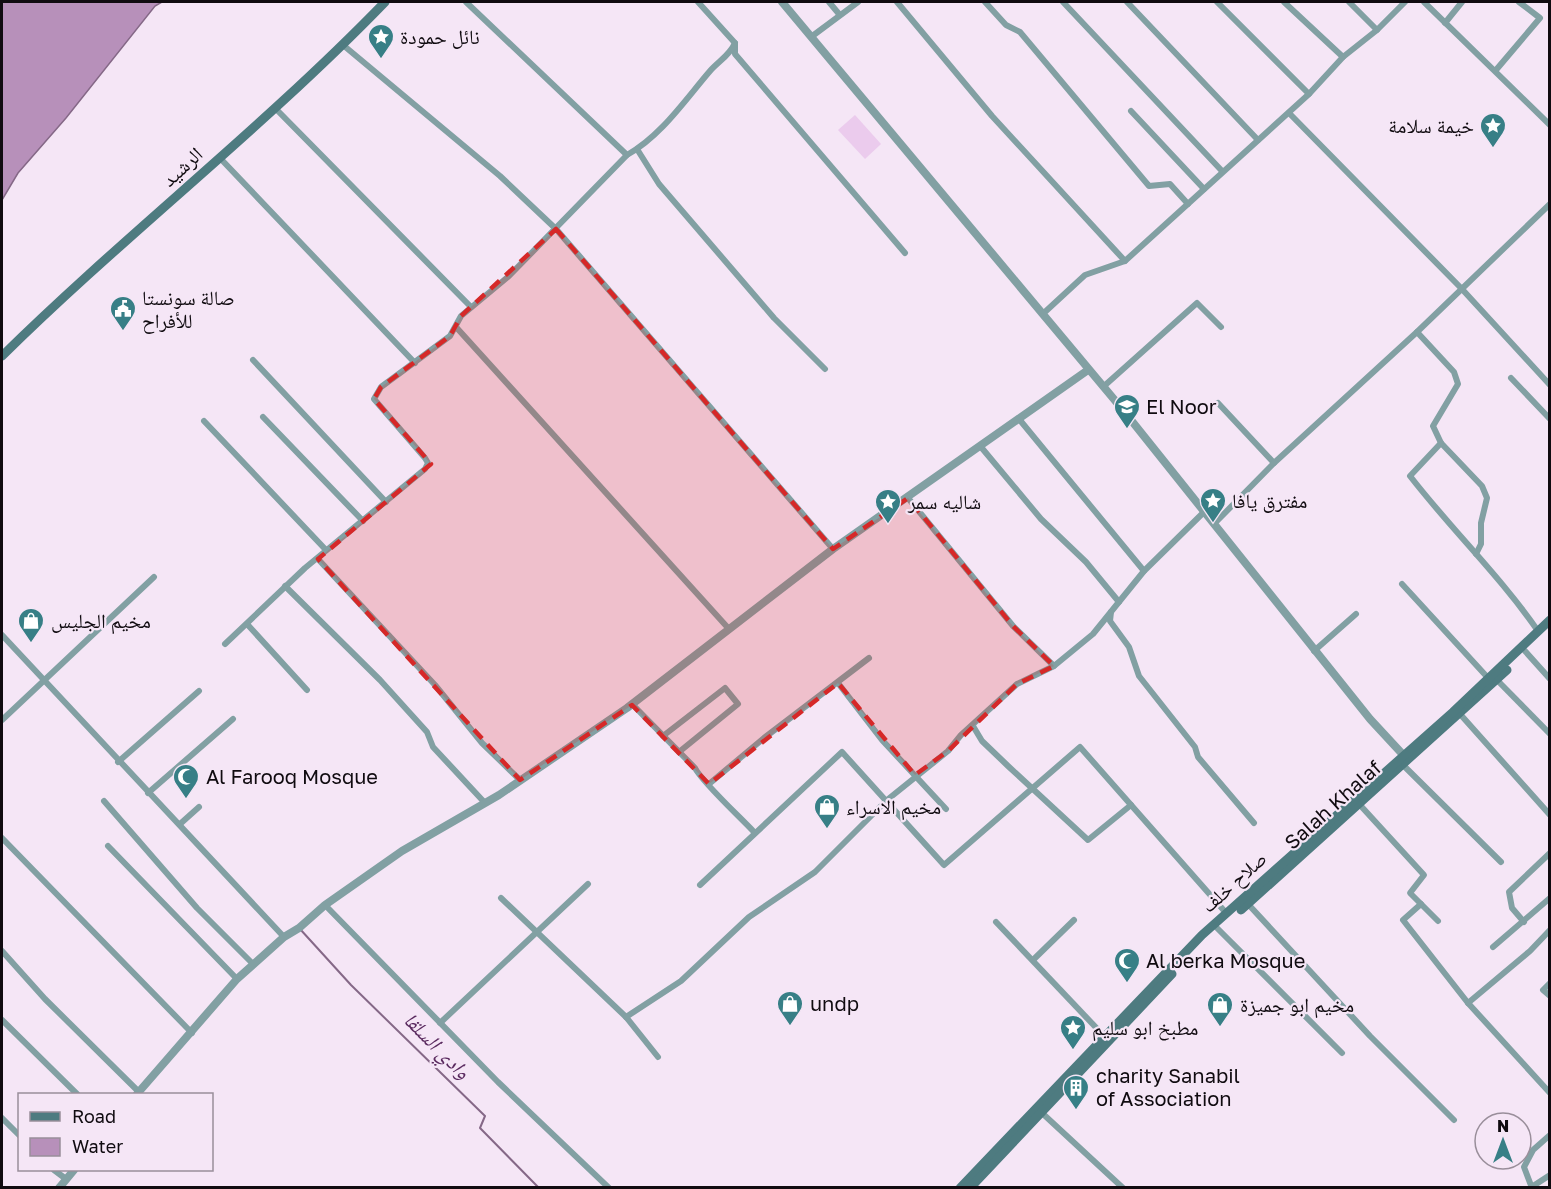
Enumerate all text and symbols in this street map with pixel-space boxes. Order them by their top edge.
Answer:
place icon: نائل حمودة [366,22,396,60]
place label: نائل حمودة [400,24,480,49]
place icon: خيمة سلامة [1478,111,1508,149]
place label: خيمة سلامة [1388,113,1474,137]
street label: الرشيد [156,141,207,191]
place label: صالة سونستا للأفراح [142,285,235,334]
public building icon: صالة سونستا للأفراح [108,294,138,332]
school or university icon: El Noor [1112,392,1142,430]
place label: El Noor [1146,394,1217,418]
place icon: مفترق يافا [1198,486,1228,524]
place icon: شاليه سمر [873,487,903,525]
place label: مفترق يافا [1232,488,1307,513]
place label: شاليه سمر [907,489,981,513]
shop icon: مخيم الجليس [16,606,46,644]
place label: مخيم الجليس [51,608,151,635]
street label: Salah Khalaf [1279,755,1386,854]
mosque icon: Al Farooq Mosque [171,762,201,800]
place label: Al Farooq Mosque [206,764,378,788]
shop icon: مخيم الاسراء [812,792,842,830]
place label: مخيم الاسراء [846,794,941,821]
street label: صلاح خلف [1196,846,1272,918]
mosque icon: Al berka Mosque [1112,946,1142,984]
place label: Al berka Mosque [1146,948,1305,972]
shop icon: undp [775,989,805,1027]
shop icon: مخيم ابو جميزة [1205,990,1235,1028]
place label: undp [810,991,859,1015]
place label: مخيم ابو جميزة [1240,992,1354,1019]
water label: وادي السلقا [396,1007,477,1087]
place icon: مطبخ ابو سليم [1058,1013,1088,1051]
place label: مطبخ ابو سليم [1092,1015,1198,1042]
place label: charity Sanabil of Association [1096,1063,1240,1110]
building icon: charity Sanabil of Association [1061,1073,1091,1111]
legend [18,1093,213,1171]
text: Road [72,1105,116,1127]
north arrow [1473,1111,1533,1171]
text: N [1497,1116,1509,1136]
text: Water [72,1135,123,1157]

